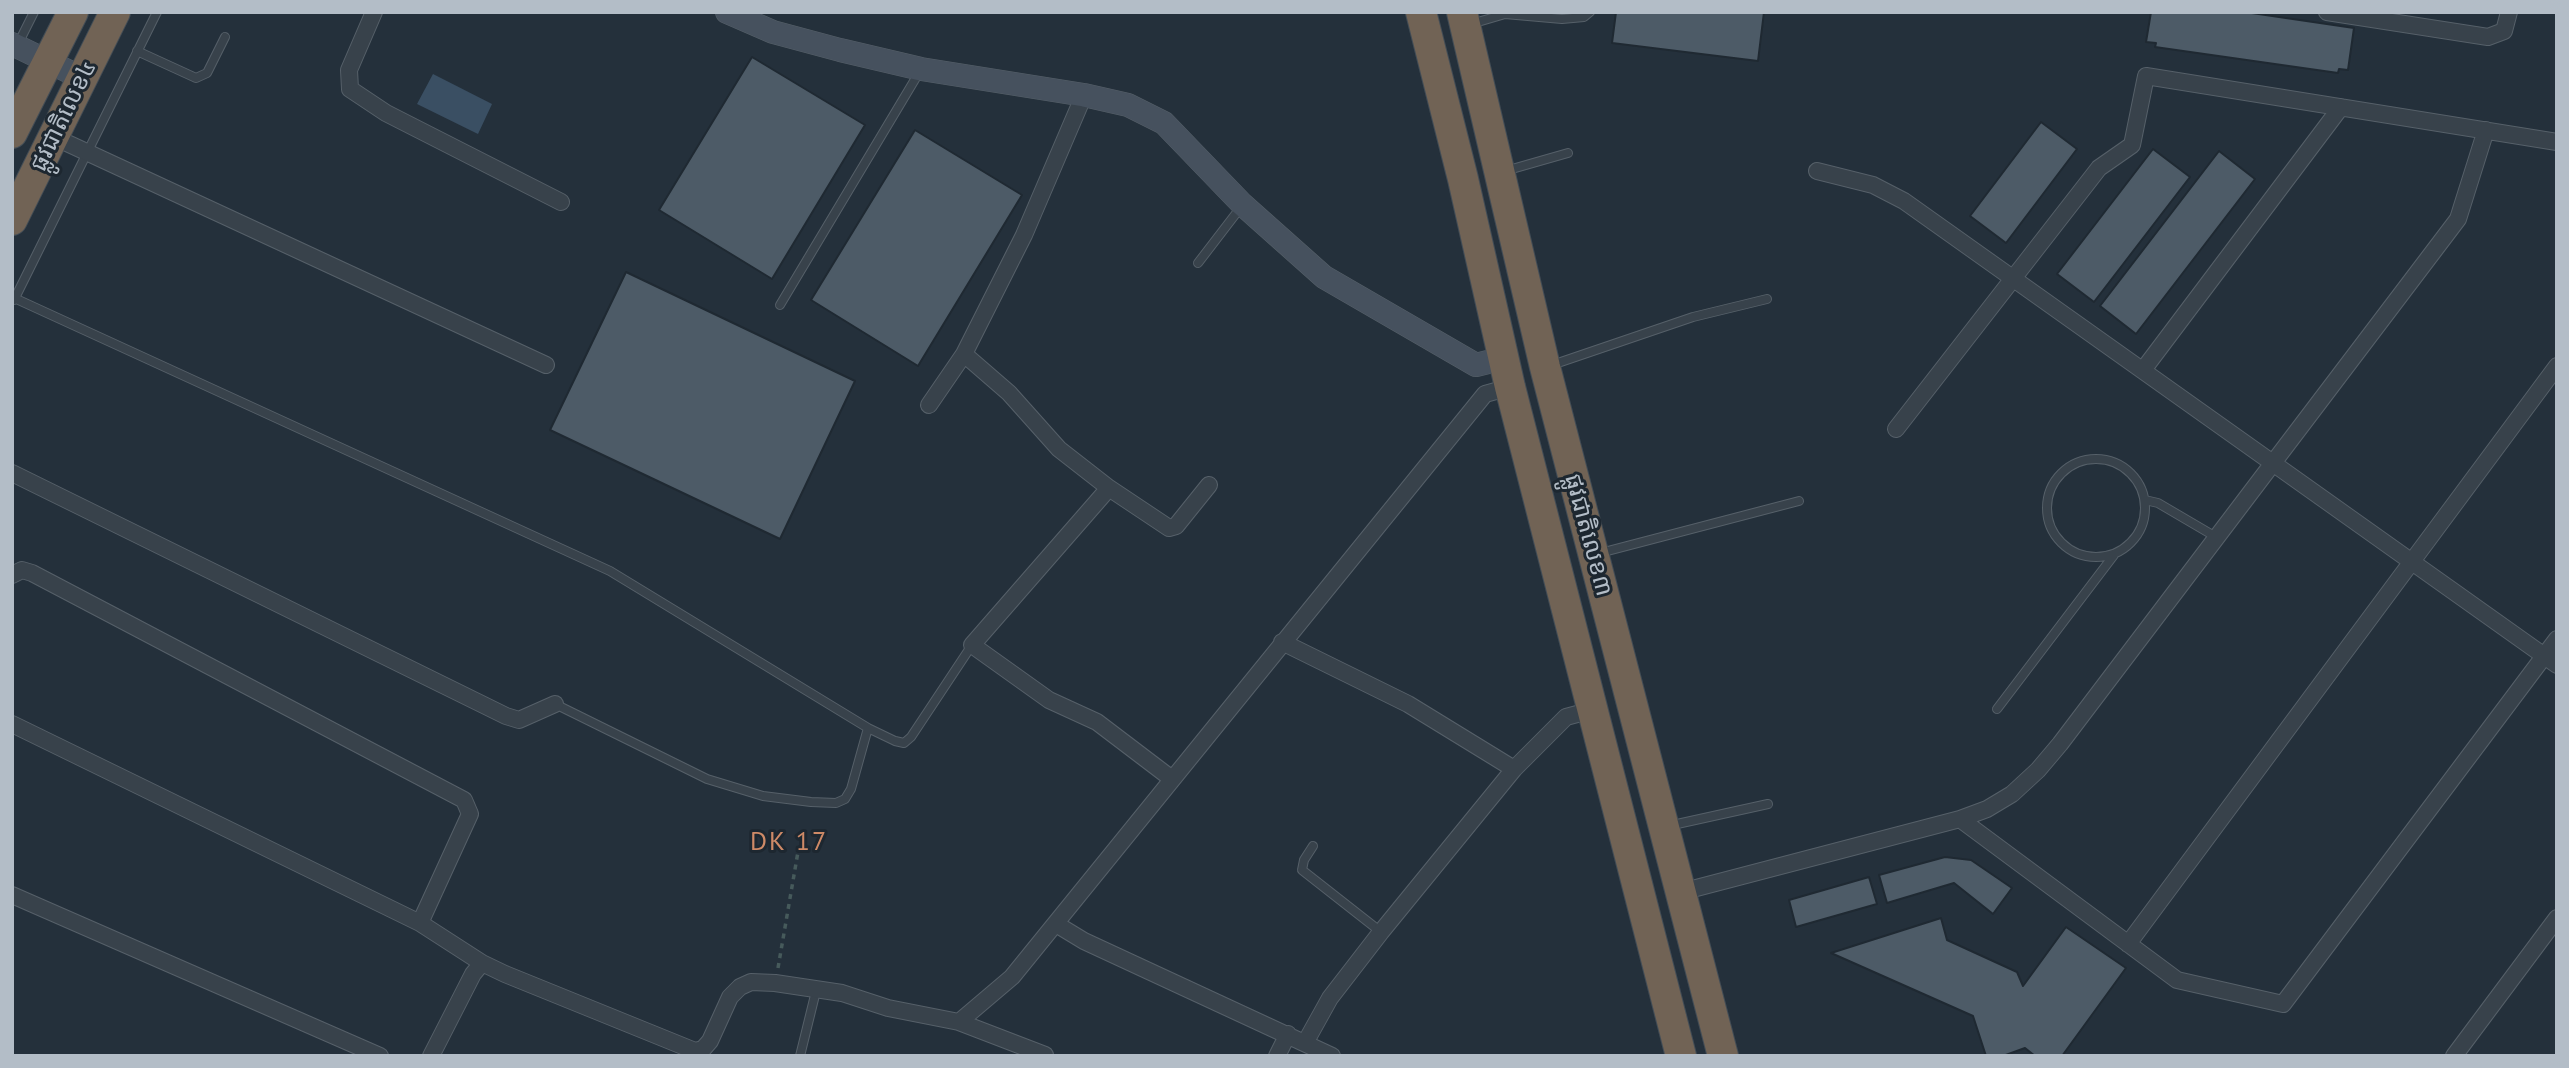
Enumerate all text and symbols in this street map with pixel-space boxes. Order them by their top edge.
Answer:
street label: ផ្លូវជាតិលេខ៤ [25,56,103,176]
street label: ផ្លូវជាតិលេខ៣ [1558,471,1618,599]
district label: DK 17 [751,827,827,859]

